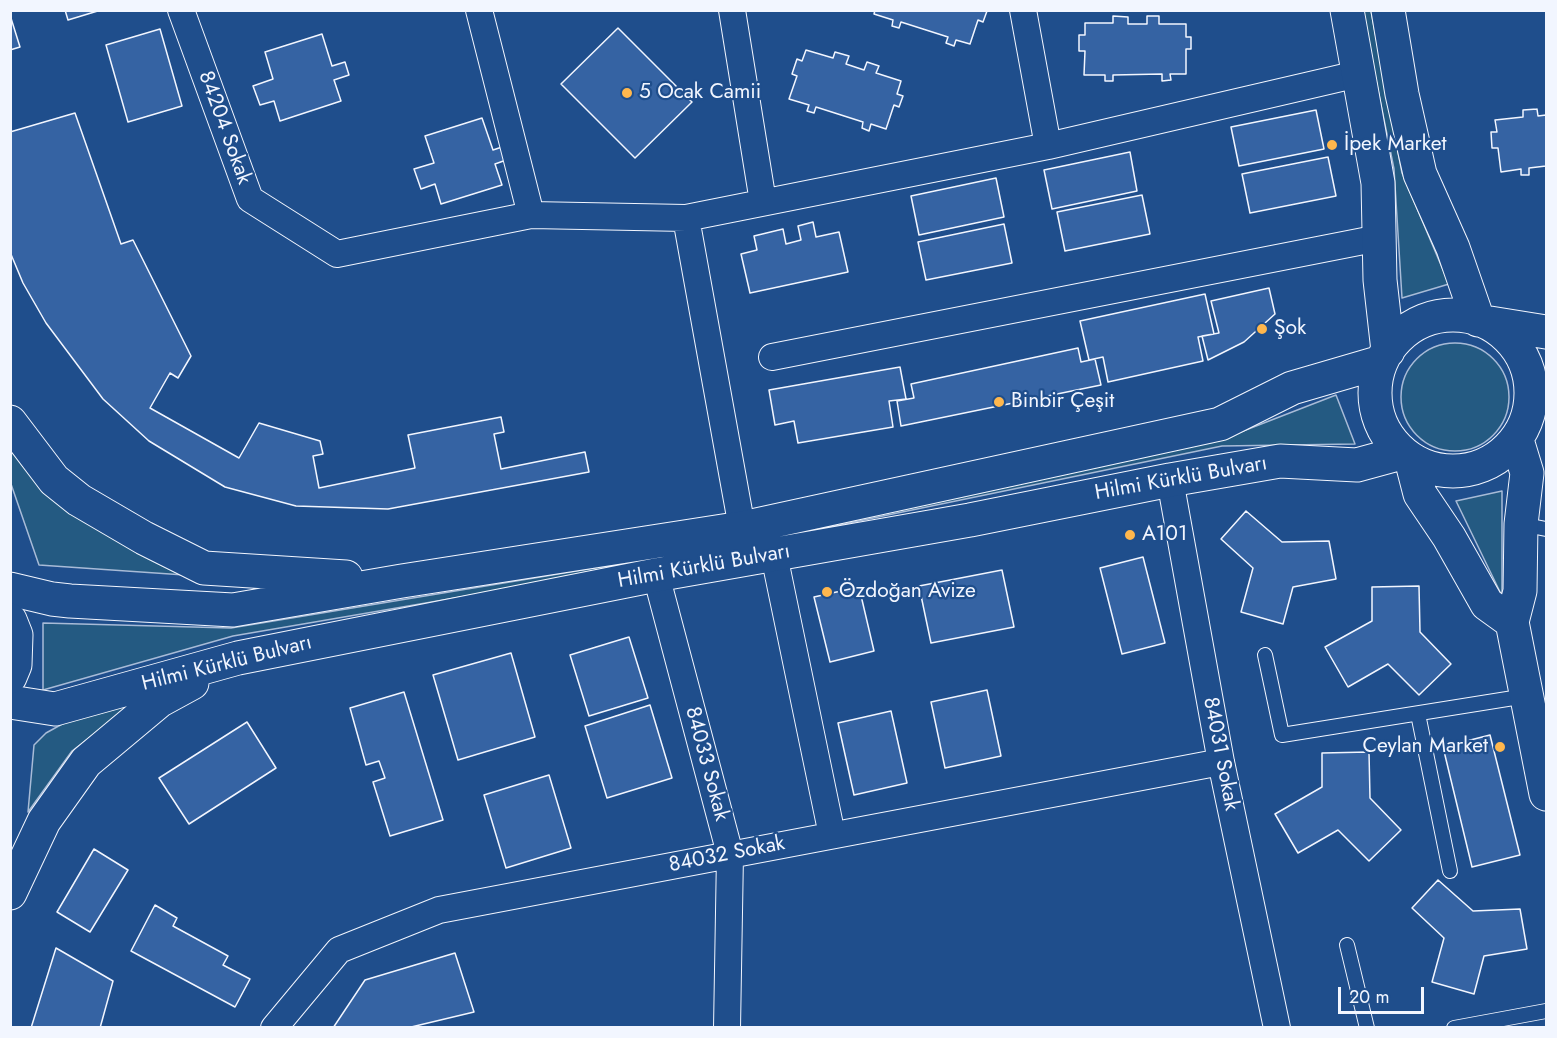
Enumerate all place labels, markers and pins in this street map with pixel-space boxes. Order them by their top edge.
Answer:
place label: 5 Ocak Camii [639,80,761,106]
marker: 5 Ocak Camii [620,86,634,100]
place label: İpek Market [1344,132,1447,158]
marker: İpek Market [1325,138,1339,152]
place label: Şok [1274,316,1306,342]
marker: Şok [1255,322,1269,336]
place label: Binbir Çeşit [1011,389,1114,415]
marker: Binbir Çeşit [992,395,1006,409]
place label: A101 [1142,522,1187,548]
marker: A101 [1123,528,1137,542]
place label: Özdoğan Avize [839,579,976,605]
marker: Özdoğan Avize [820,585,834,599]
place label: Ceylan Market [1363,734,1488,760]
marker: Ceylan Market [1493,740,1507,754]

